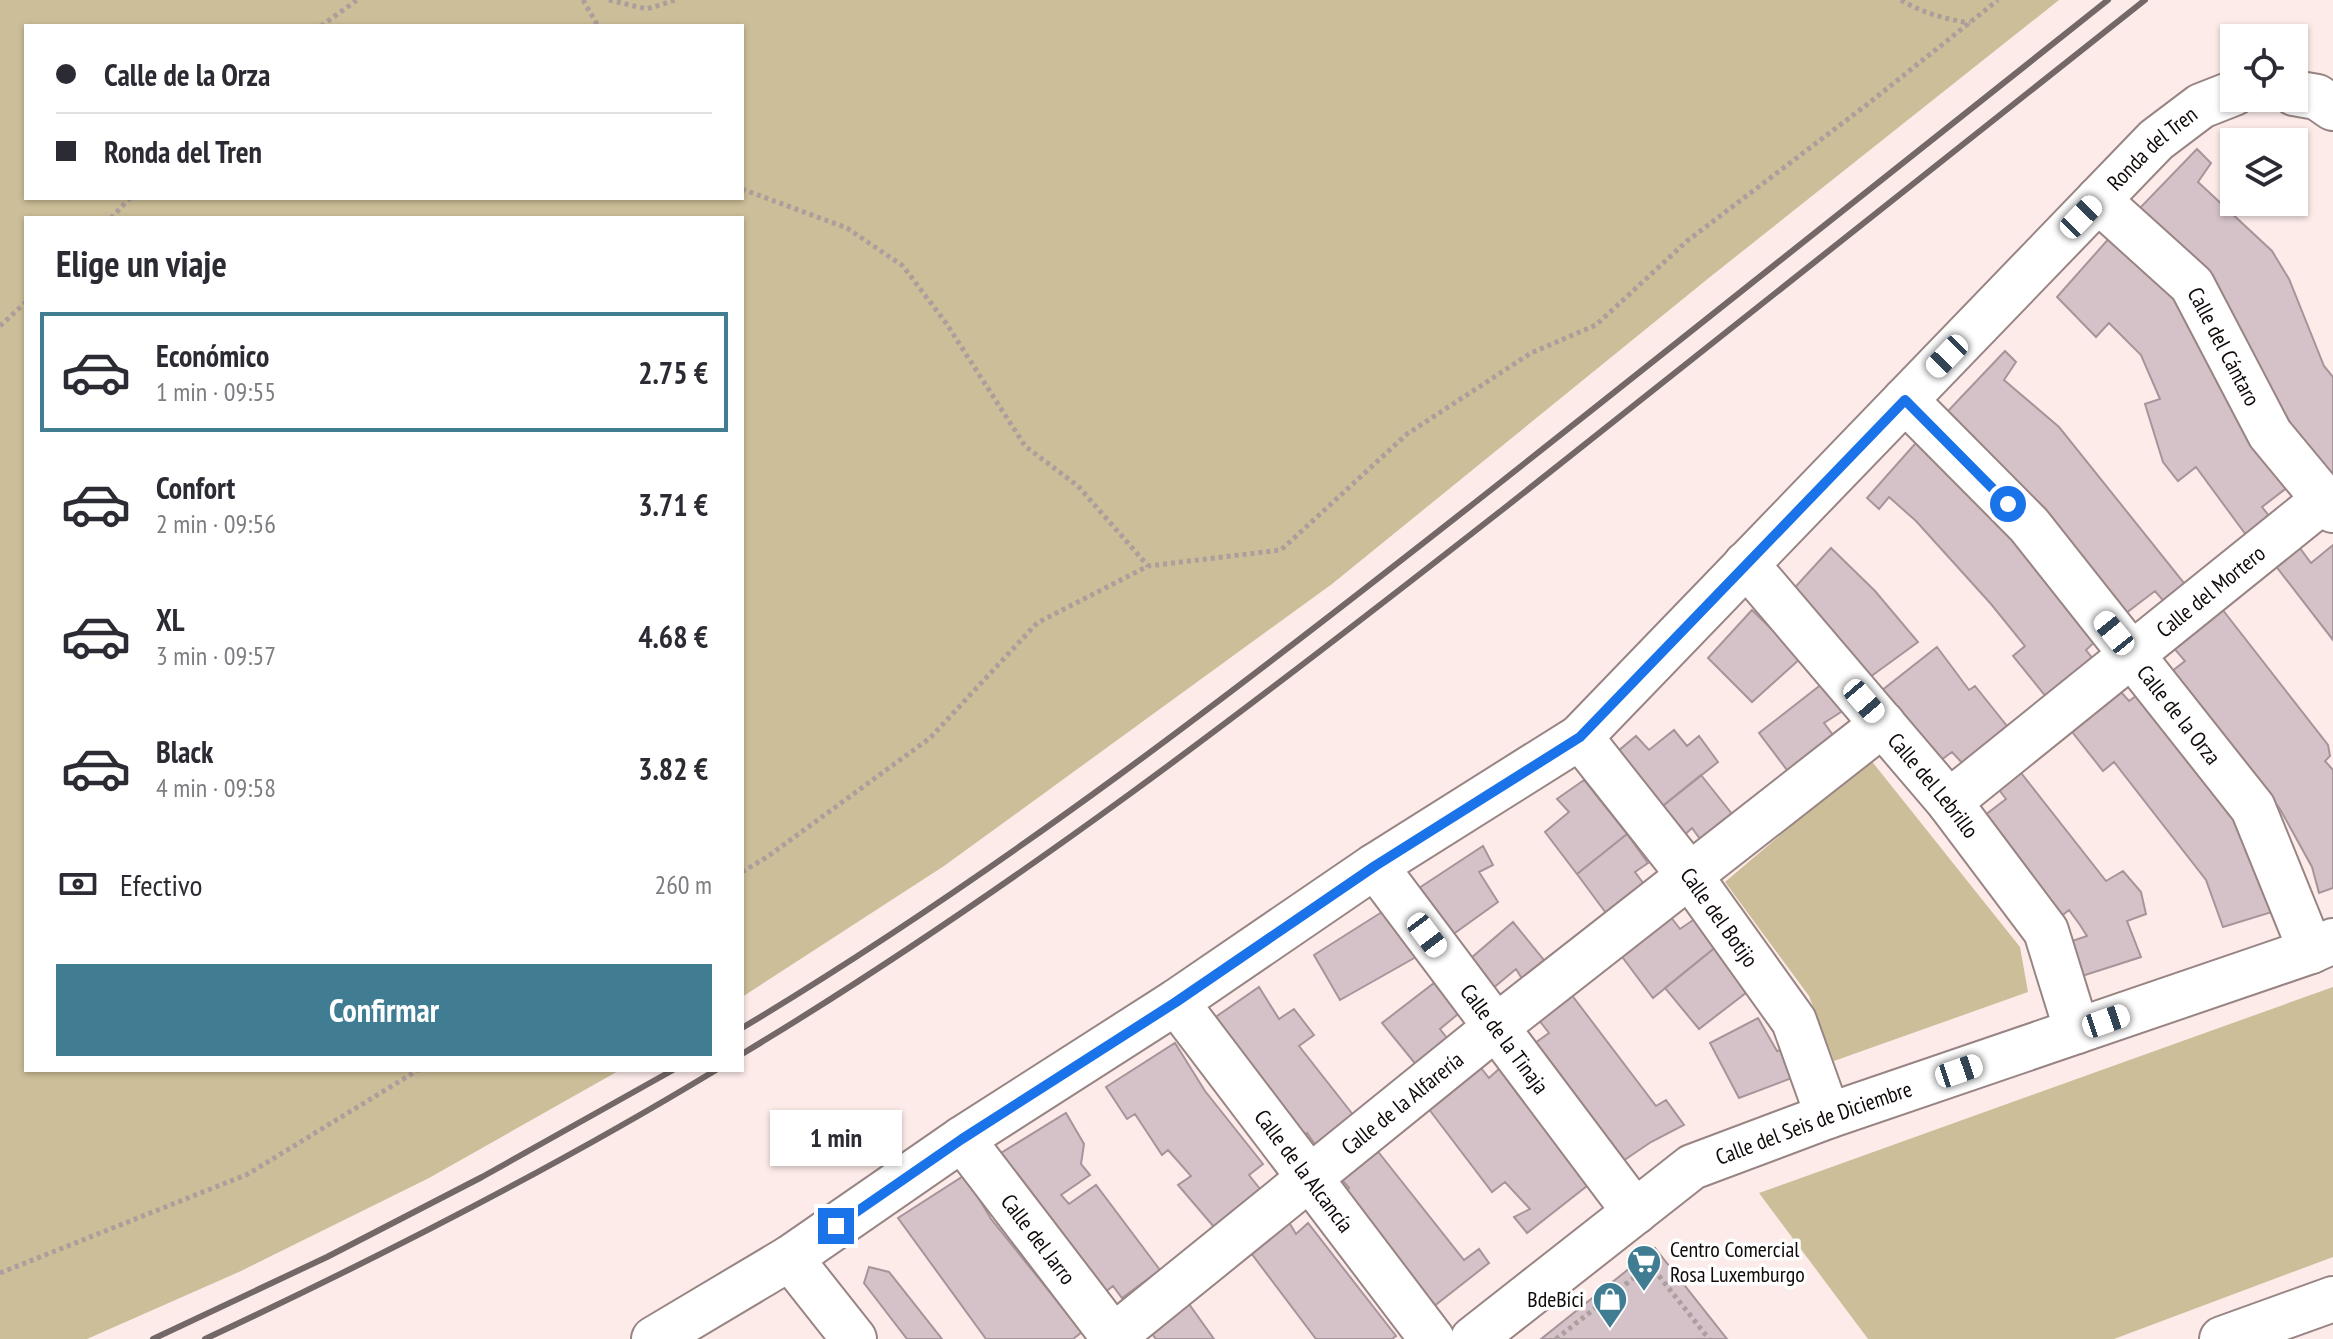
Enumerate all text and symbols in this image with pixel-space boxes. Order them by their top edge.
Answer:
map controls [2220,24,2308,216]
button: locate [2220,24,2308,112]
text: Calle de la Orza [104,55,270,94]
street label: Ronda del Tren [2101,100,2203,196]
button: layers [2220,128,2308,216]
text: Ronda del Tren [104,132,262,171]
car [2056,191,2106,243]
text: Elige un viaje [56,240,227,287]
street label: Calle del Cántaro [2182,282,2267,410]
car [1922,330,1972,382]
icon: car [60,336,132,408]
text: Económico [156,336,269,375]
text: 2.75 € [638,353,708,392]
text: 1 min · 09:55 [156,375,276,408]
icon: car [60,468,132,540]
text: Confort [156,468,235,507]
text: 3.71 € [638,485,708,524]
route start [1990,486,2026,522]
text: 2 min · 09:56 [156,507,276,540]
street label: Calle del Mortero [2151,539,2271,643]
icon: car [60,600,132,672]
text: XL [156,600,185,639]
car [2090,607,2138,659]
text: 4.68 € [638,617,708,656]
text: 3 min · 09:57 [156,639,276,672]
street label: Calle de la Orza [2131,659,2227,770]
car [1839,675,1889,727]
street label: Calle del Lebrillo [1882,727,1985,844]
icon: car [60,732,132,804]
text: Black [156,732,213,771]
text: 3.82 € [638,749,708,788]
text: 4 min · 09:58 [156,771,276,804]
icon: cash [56,862,100,906]
street label: Calle del Botijo [1674,862,1765,973]
text: Efectivo [120,865,203,904]
text: 260 m [654,868,712,901]
car [1403,909,1451,961]
button: Confirmar [56,964,712,1056]
street label: Calle de la Tinaja [1454,978,1555,1099]
car [2079,1002,2133,1040]
street label: Calle de la Alfarería [1336,1045,1469,1161]
car [1932,1052,1986,1090]
street label: Calle del Seis de Diciembre [1712,1074,1916,1171]
street label: Calle de la Alcancía [1249,1104,1360,1238]
callout: 1 min [770,1110,902,1166]
text: 1 min [810,1121,862,1154]
street label: Calle del Jarro [995,1188,1082,1290]
route end [818,1208,854,1244]
place label: Centro Comercial Rosa Luxemburgo [1670,1235,1805,1288]
supermarket icon: Centro Comercial Rosa Luxemburgo [1625,1243,1663,1293]
shop icon: BdeBici [1591,1280,1629,1330]
place label: BdeBici [1527,1285,1584,1313]

